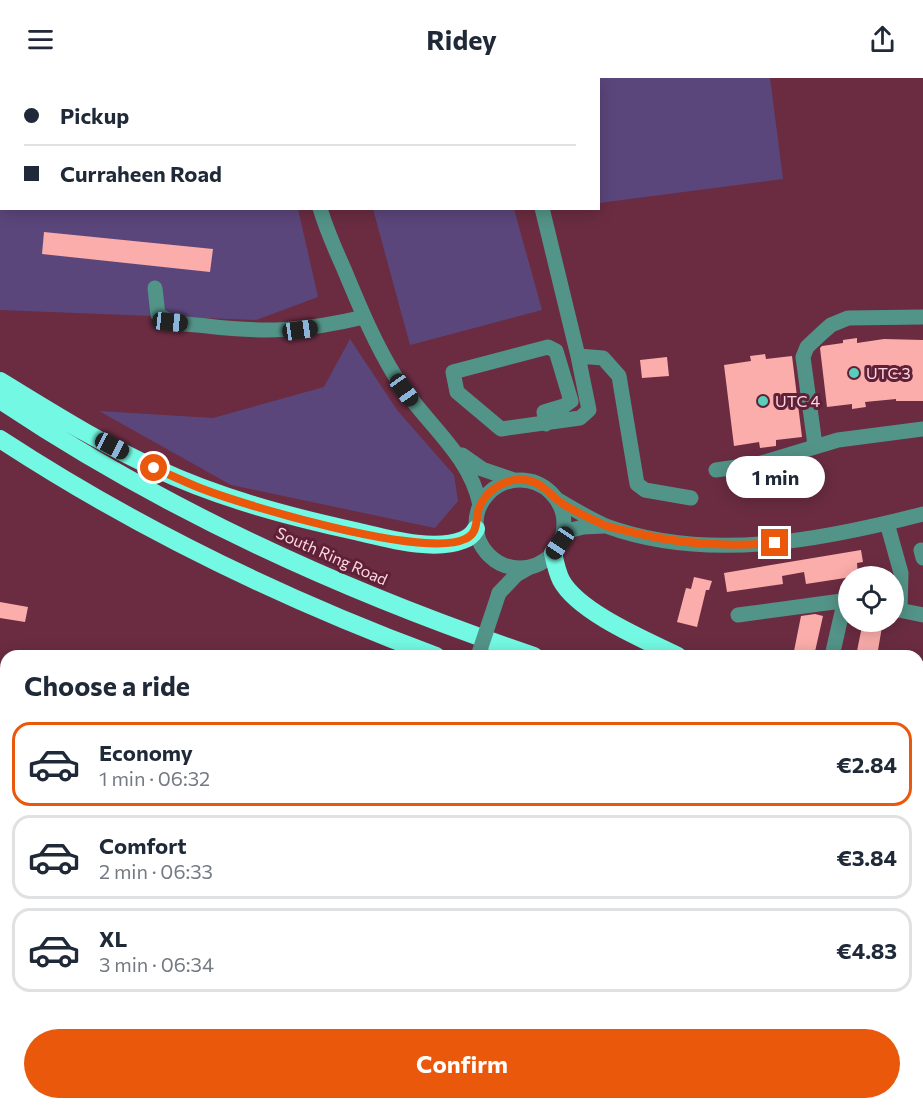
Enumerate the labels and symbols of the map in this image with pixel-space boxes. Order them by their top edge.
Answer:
car [151,311,189,333]
car [281,319,319,341]
place label: UTC 3 [866,363,911,382]
marker: UTC 3 [847,366,861,380]
car [386,370,422,410]
place label: UTC 4 [775,391,820,410]
marker: UTC 4 [756,394,770,408]
car [92,430,132,462]
route start [140,454,167,481]
callout: 1 min [726,456,824,498]
street label: South Ring Road [274,523,391,589]
car [542,523,578,563]
route end [761,529,788,556]

